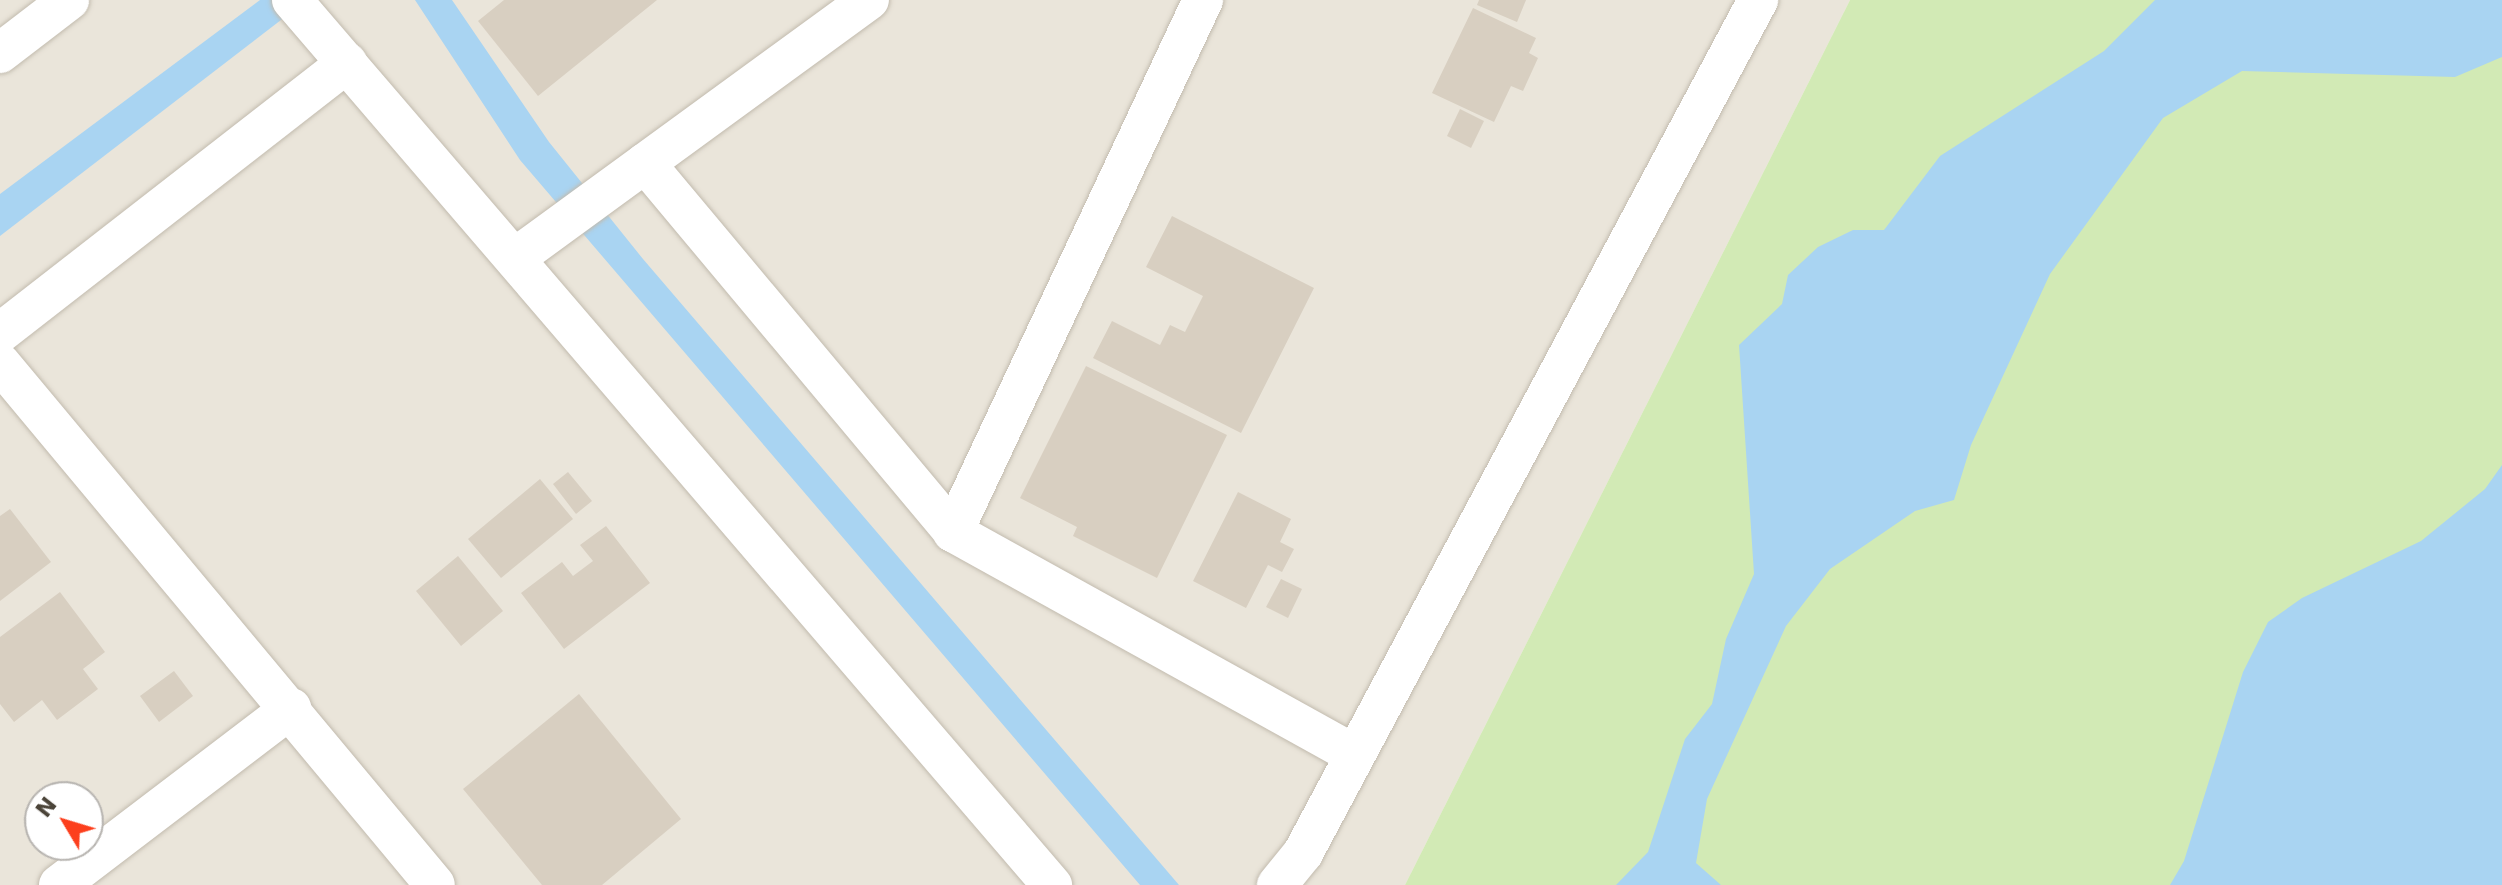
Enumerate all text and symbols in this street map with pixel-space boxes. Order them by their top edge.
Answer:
north arrow [24,781,104,861]
text: N [31,792,62,822]

